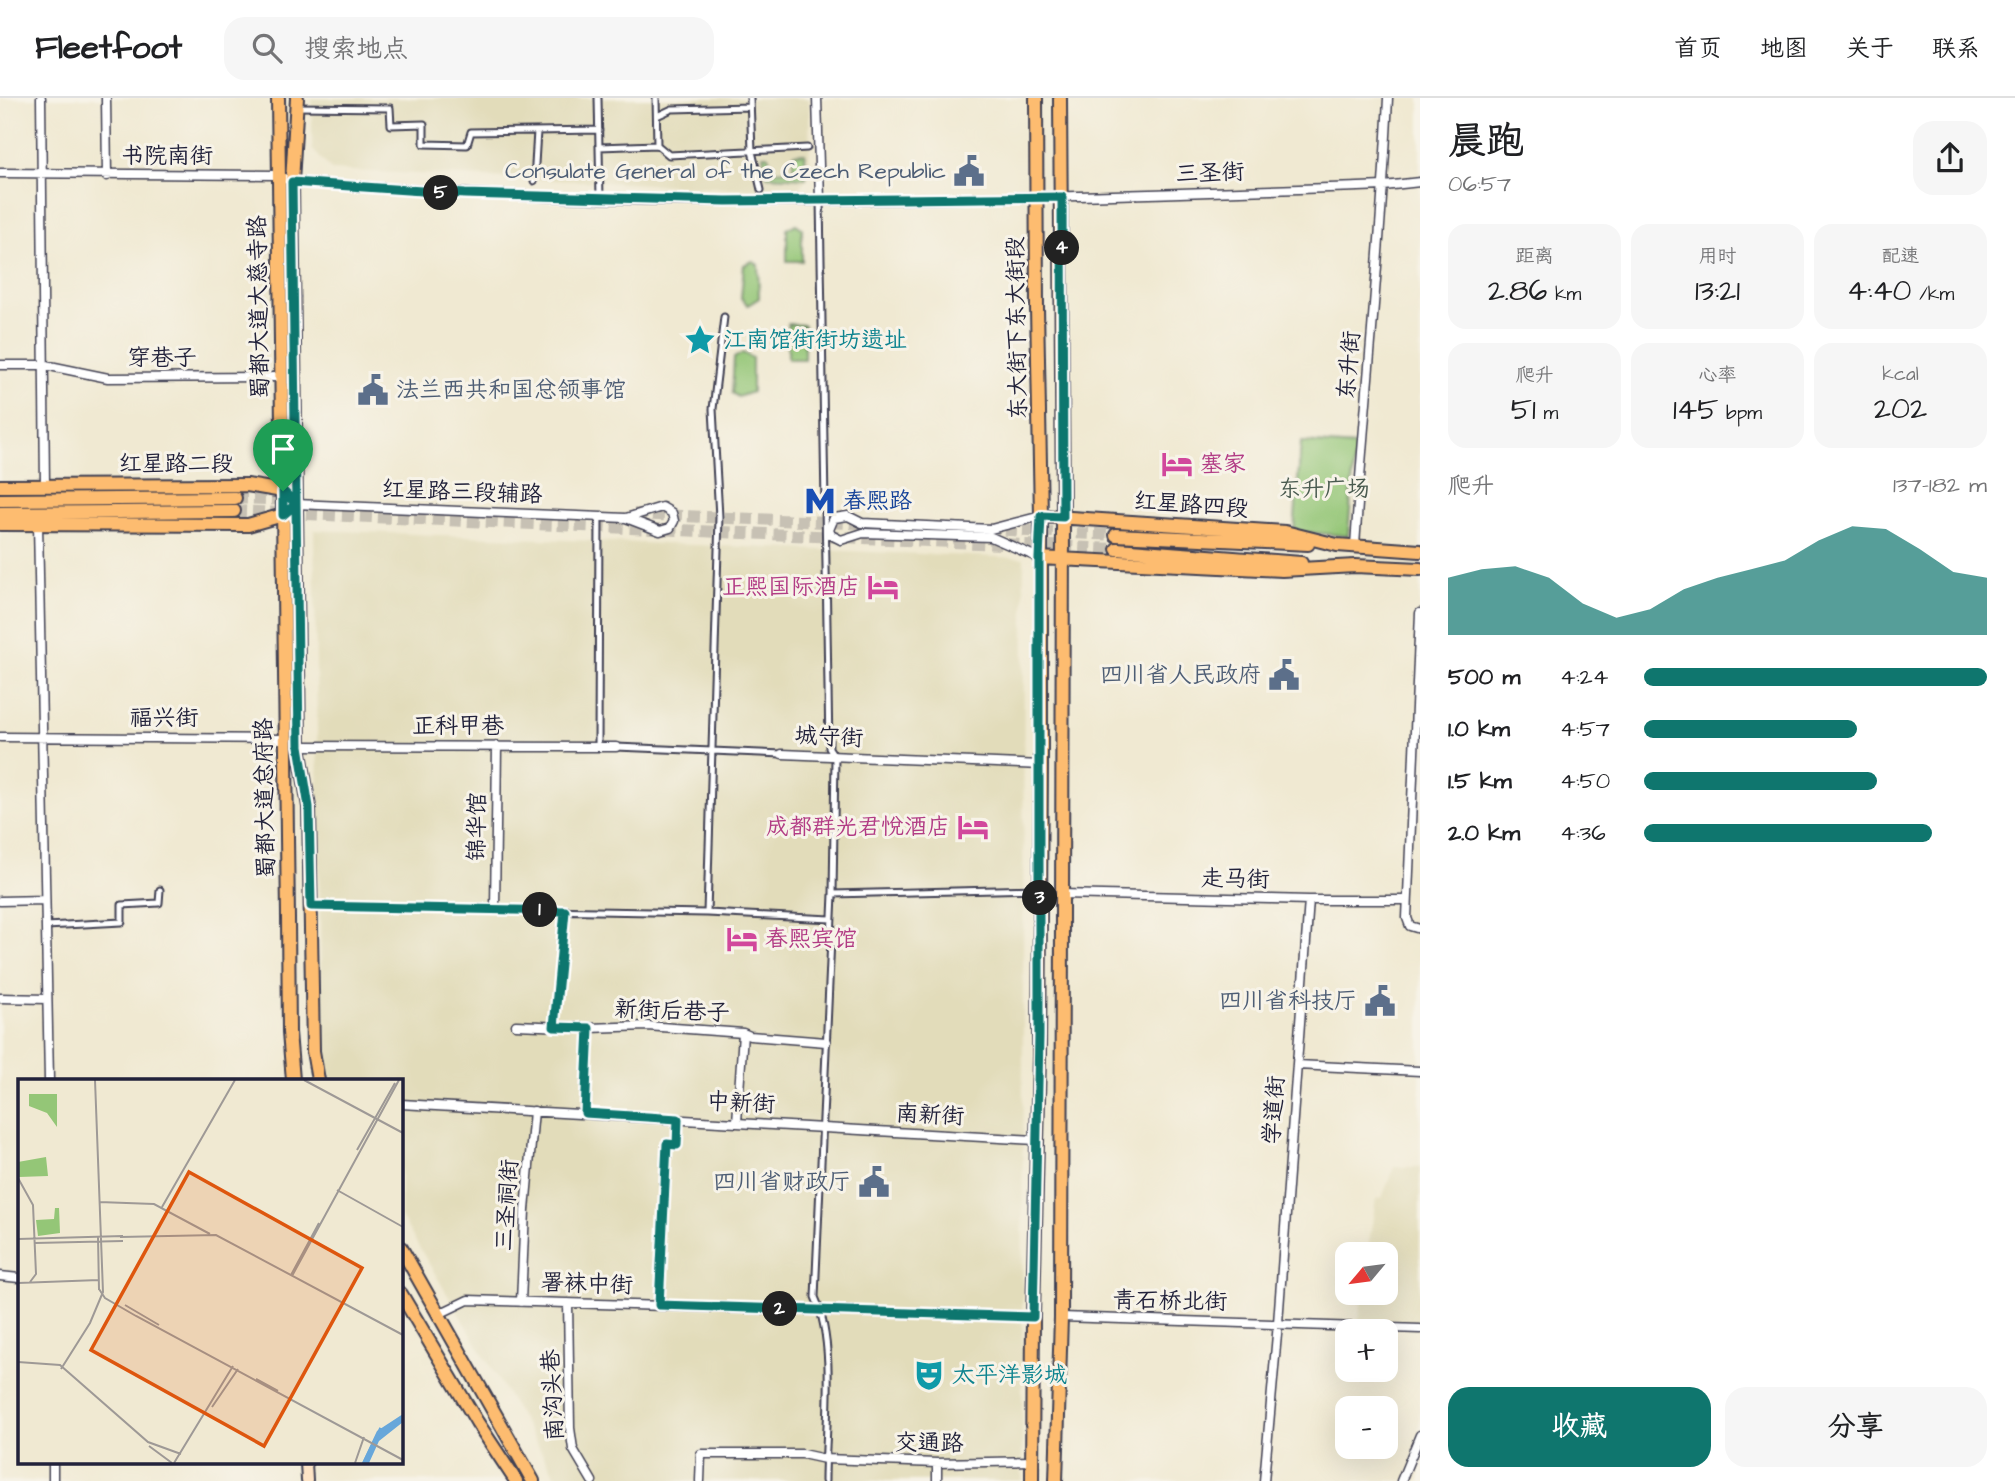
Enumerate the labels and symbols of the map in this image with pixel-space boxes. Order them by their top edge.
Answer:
street label: 书院南街 [121,140,213,172]
public building icon: Consulate General of the Czech Republic [952,154,986,188]
place label: Consulate General of the Czech Republic [505,155,946,187]
street label: 三圣街 [1175,156,1245,190]
pin: 5 [424,176,458,210]
street label: 蜀都大道大慈寺路 [241,215,277,399]
pin: 4 [1044,230,1080,266]
street label: 东大街下东大街段 [999,236,1035,420]
place icon: 江南馆街街坊遗址 [683,323,717,357]
place label: 江南馆街街坊遗址 [723,324,907,356]
street label: 东升街 [1330,329,1368,401]
street label: 穿巷子 [128,342,197,374]
public building icon: 法兰西共和国总领事馆 [356,373,390,407]
place label: 法兰西共和国总领事馆 [396,374,626,406]
pin [253,419,313,491]
hotel icon: 塞家 [1160,447,1194,481]
street label: 红星路二段 [119,448,234,480]
place label: 塞家 [1200,448,1246,480]
street label: 红星路三段辅路 [381,473,543,511]
park label: 东升广场 [1278,473,1370,505]
metro station icon: 春熙路 [803,484,837,518]
place label: 春熙路 [843,485,912,517]
street label: 红星路四段 [1133,485,1249,525]
hotel icon: 正熙国际酒店 [866,570,900,604]
place label: 正熙国际酒店 [722,571,860,603]
public building icon: 四川省人民政府 [1267,658,1301,692]
place label: 四川省人民政府 [1100,659,1261,691]
street label: 福兴街 [130,702,199,734]
street label: 正科甲巷 [412,710,505,742]
street label: 蜀都大道总府路 [248,717,282,879]
street label: 城守街 [794,719,864,755]
street label: 锦华馆 [460,792,494,862]
hotel icon: 成都群光君悦酒店 [956,810,990,844]
place label: 成都群光君悦酒店 [766,811,950,843]
street label: 走马街 [1200,862,1270,896]
pin: 3 [1023,880,1058,916]
pin: 1 [522,892,558,928]
hotel icon: 春熙宾馆 [725,922,759,956]
place label: 春熙宾馆 [765,923,857,955]
public building icon: 四川省科技厅 [1363,984,1397,1018]
place label: 四川省科技厅 [1219,985,1357,1017]
street label: 新街后巷子 [614,993,730,1029]
street label: 学道街 [1256,1074,1292,1146]
inset map [18,1079,402,1464]
street label: 中新街 [706,1085,776,1121]
street label: 南新街 [895,1097,965,1133]
street label: 三圣祠街 [488,1158,526,1252]
public building icon: 四川省财政厅 [857,1165,891,1199]
place label: 四川省财政厅 [713,1166,851,1198]
north arrow [1335,1242,1398,1306]
street label: 署袜中街 [540,1266,634,1302]
street label: 青石桥北街 [1112,1284,1228,1318]
pin: 2 [762,1292,798,1326]
street label: 南沟头巷 [535,1347,571,1442]
theatre icon: 太平洋影城 [912,1358,946,1392]
place label: 太平洋影城 [952,1359,1067,1391]
street label: 交通路 [894,1426,964,1460]

